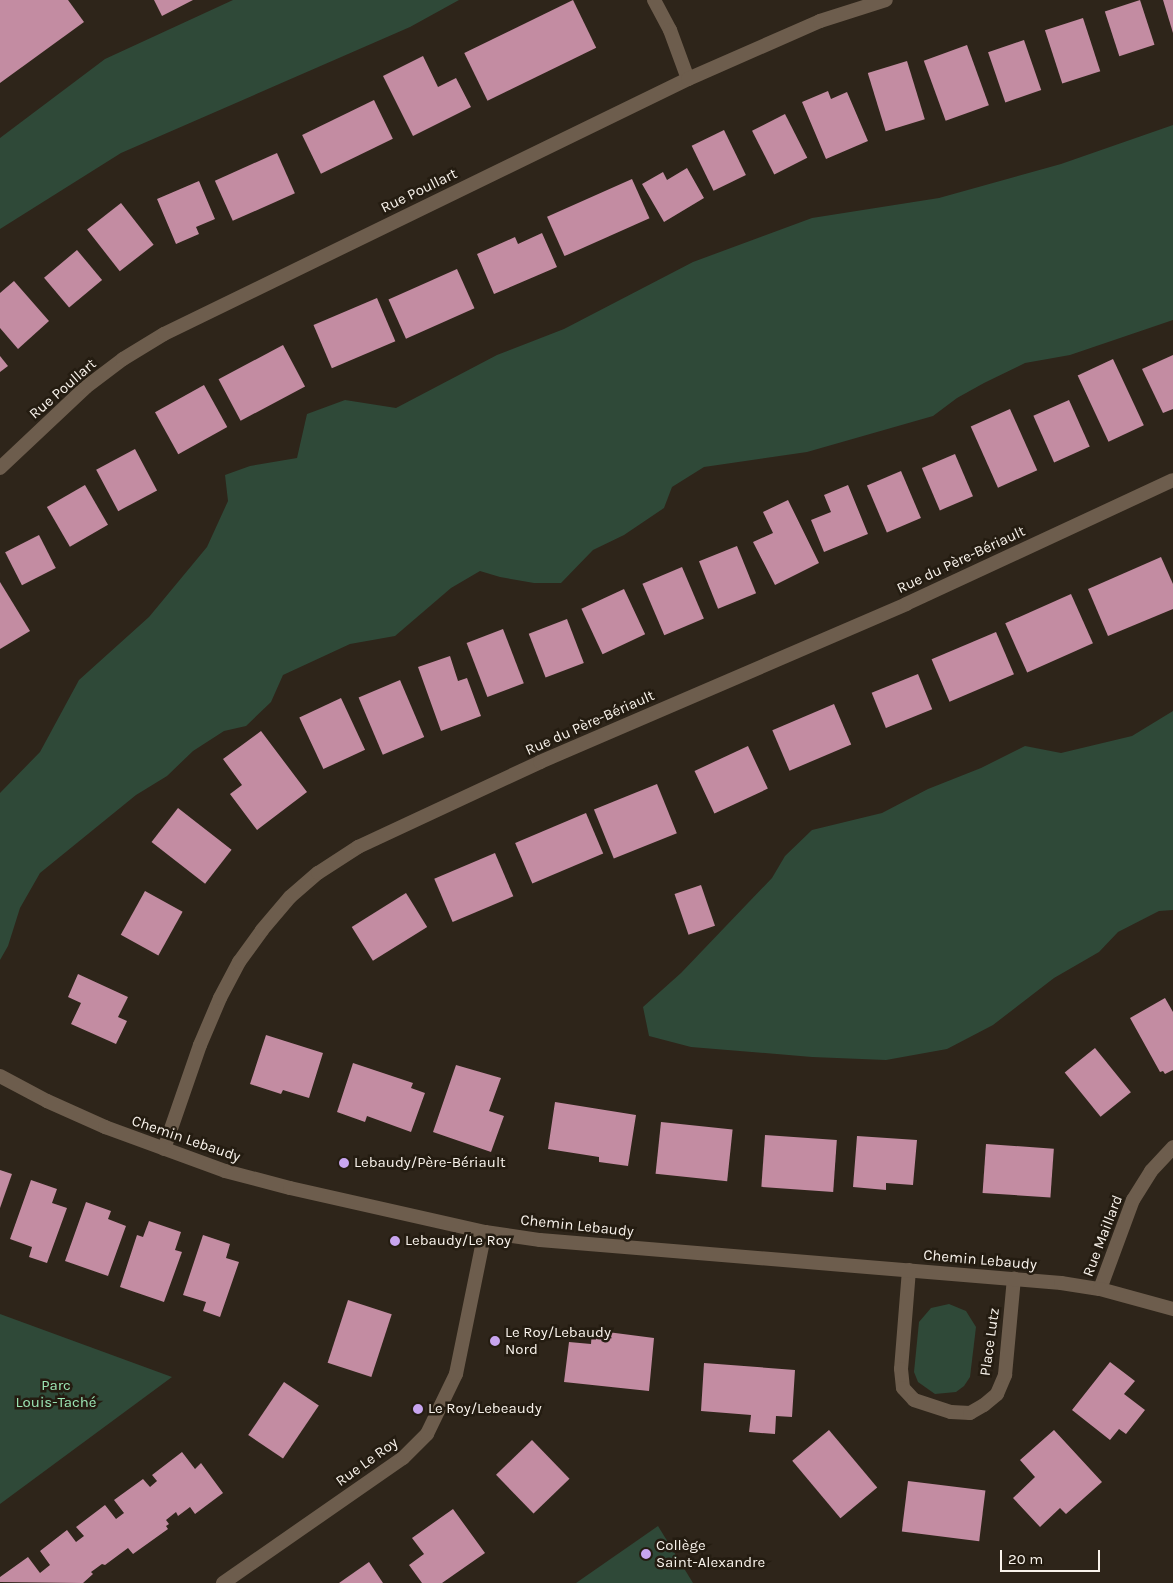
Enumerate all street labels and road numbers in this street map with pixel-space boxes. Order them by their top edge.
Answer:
street label: Rue Poullart [378,165,460,217]
street label: Rue Poullart [26,355,100,423]
street label: Rue du Père-Bériault [894,522,1028,598]
street label: Rue du Père-Bériault [523,686,657,760]
street label: Chemin Lebaudy [129,1112,243,1166]
street label: Rue Maillard [1079,1193,1127,1279]
street label: Chemin Lebaudy [519,1211,635,1241]
street label: Chemin Lebaudy [922,1246,1038,1274]
street label: Place Lutz [976,1307,1004,1377]
street label: Rue Le Roy [333,1434,401,1490]

